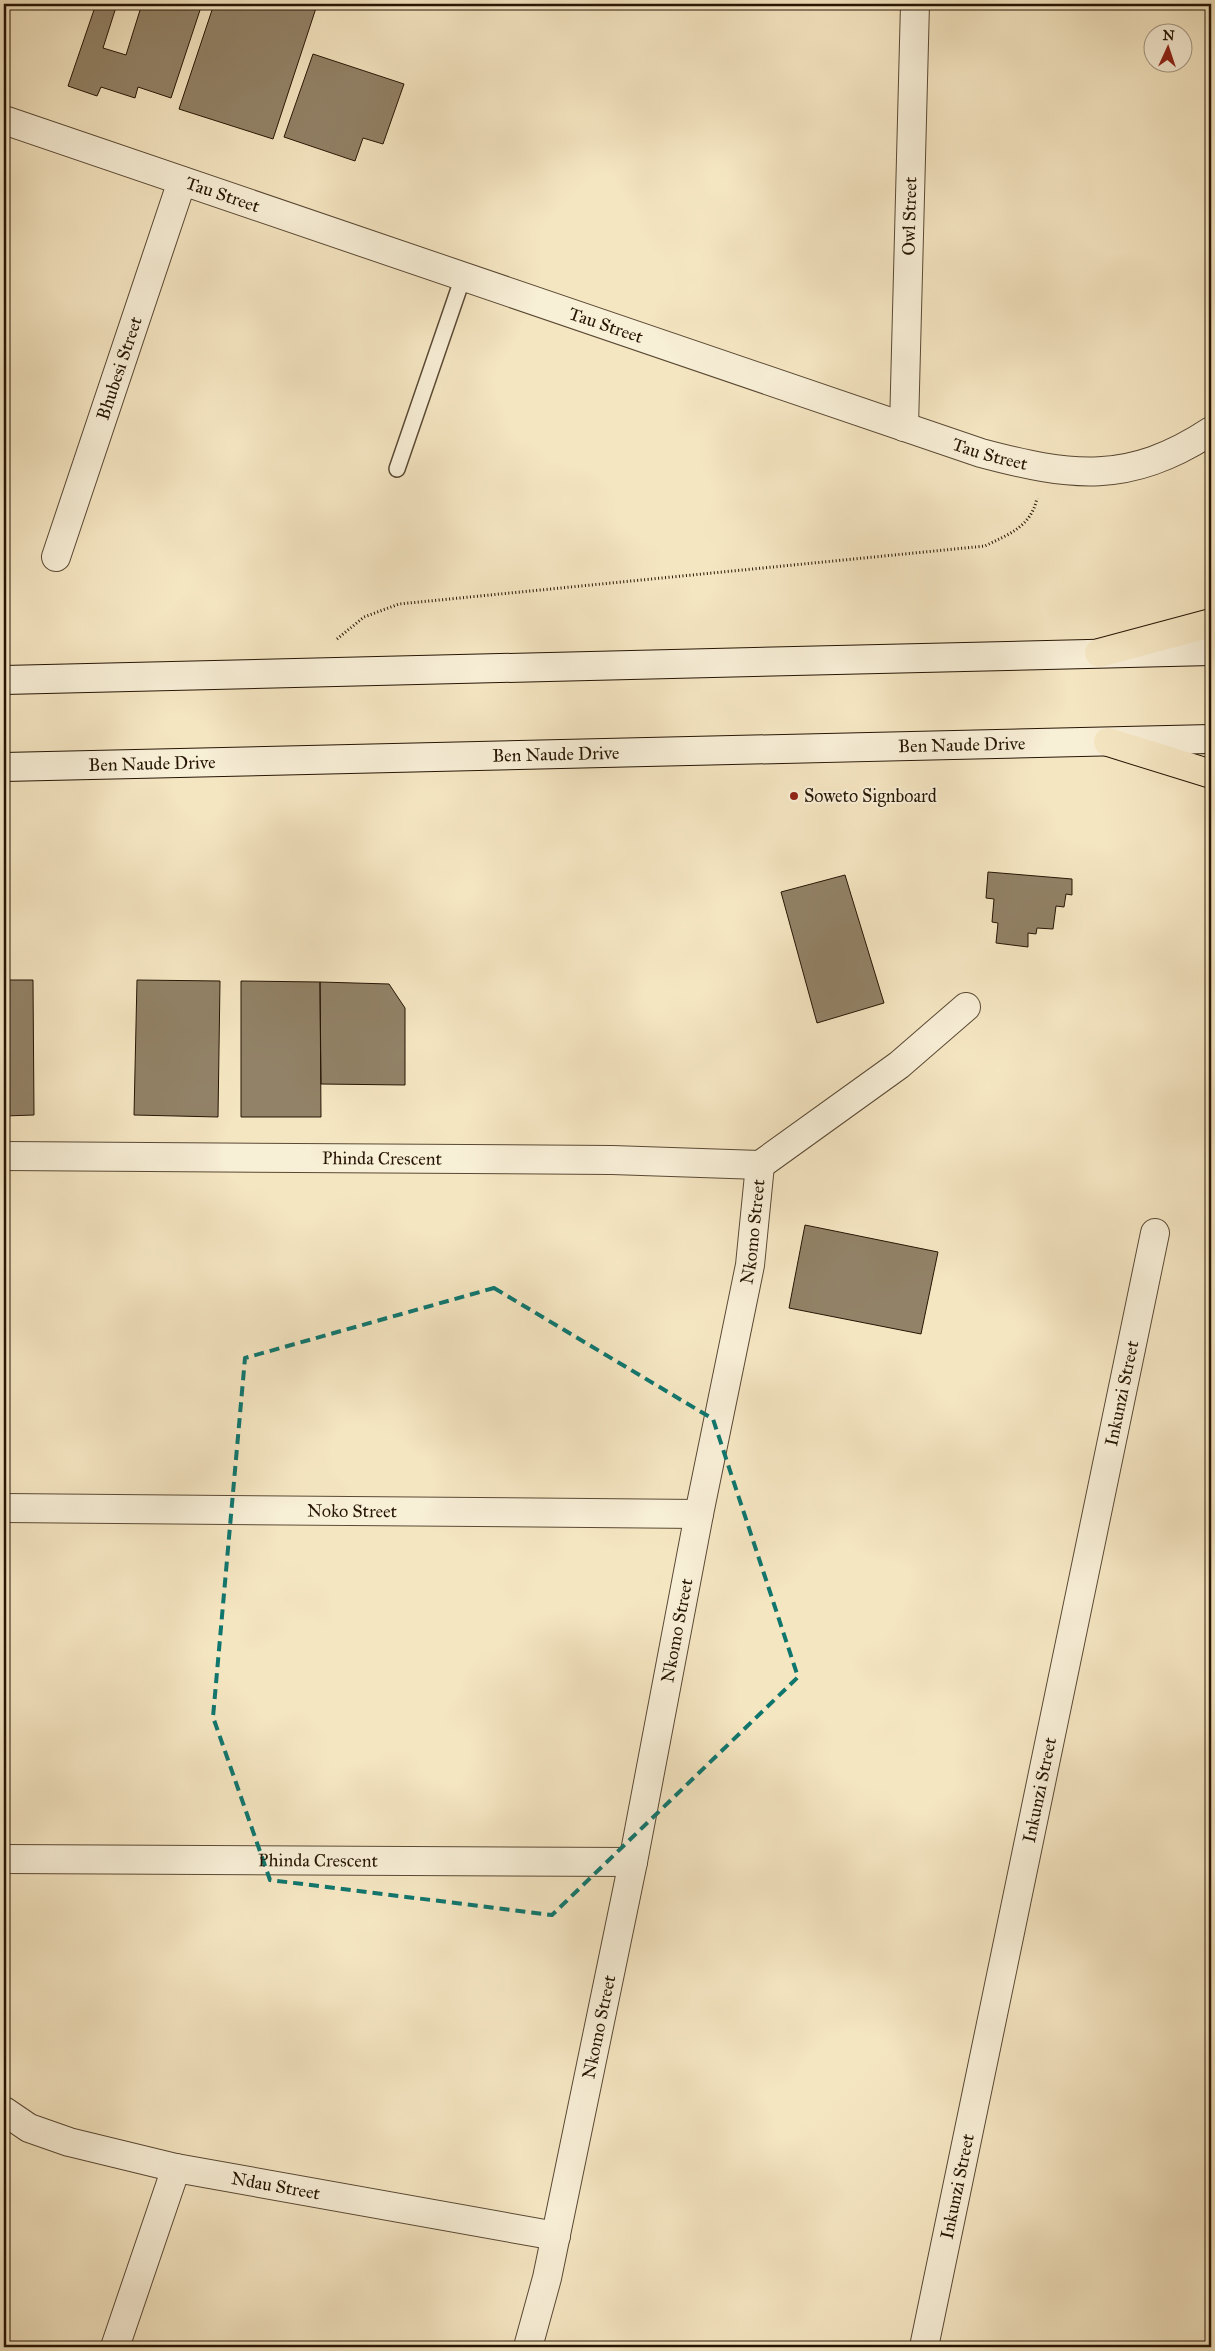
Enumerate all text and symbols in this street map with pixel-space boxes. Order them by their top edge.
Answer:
north arrow [1142,22,1192,72]
text: N [1162,27,1175,44]
street label: Tau Street [183,172,263,218]
street label: Owl Street [897,176,922,256]
street label: Tau Street [566,302,647,348]
street label: Bhubesi Street [92,313,147,423]
street label: Tau Street [949,433,1030,475]
street label: Ben Naude Drive [898,732,1026,757]
street label: Ben Naude Drive [492,742,620,767]
street label: Ben Naude Drive [88,751,216,776]
place label: Soweto Signboard [804,785,937,808]
marker: Soweto Signboard [788,790,800,802]
street label: Phinda Crescent [322,1147,443,1170]
street label: Nkomo Street [735,1178,770,1286]
street label: Inkunzi Street [1100,1338,1144,1448]
street label: Noko Street [307,1500,398,1522]
street label: Nkomo Street [656,1576,698,1684]
street label: Inkunzi Street [1018,1735,1061,1845]
street label: Phinda Crescent [258,1849,379,1872]
street label: Nkomo Street [577,1972,620,2081]
street label: Inkunzi Street [936,2131,979,2241]
street label: Ndau Street [230,2167,322,2205]

